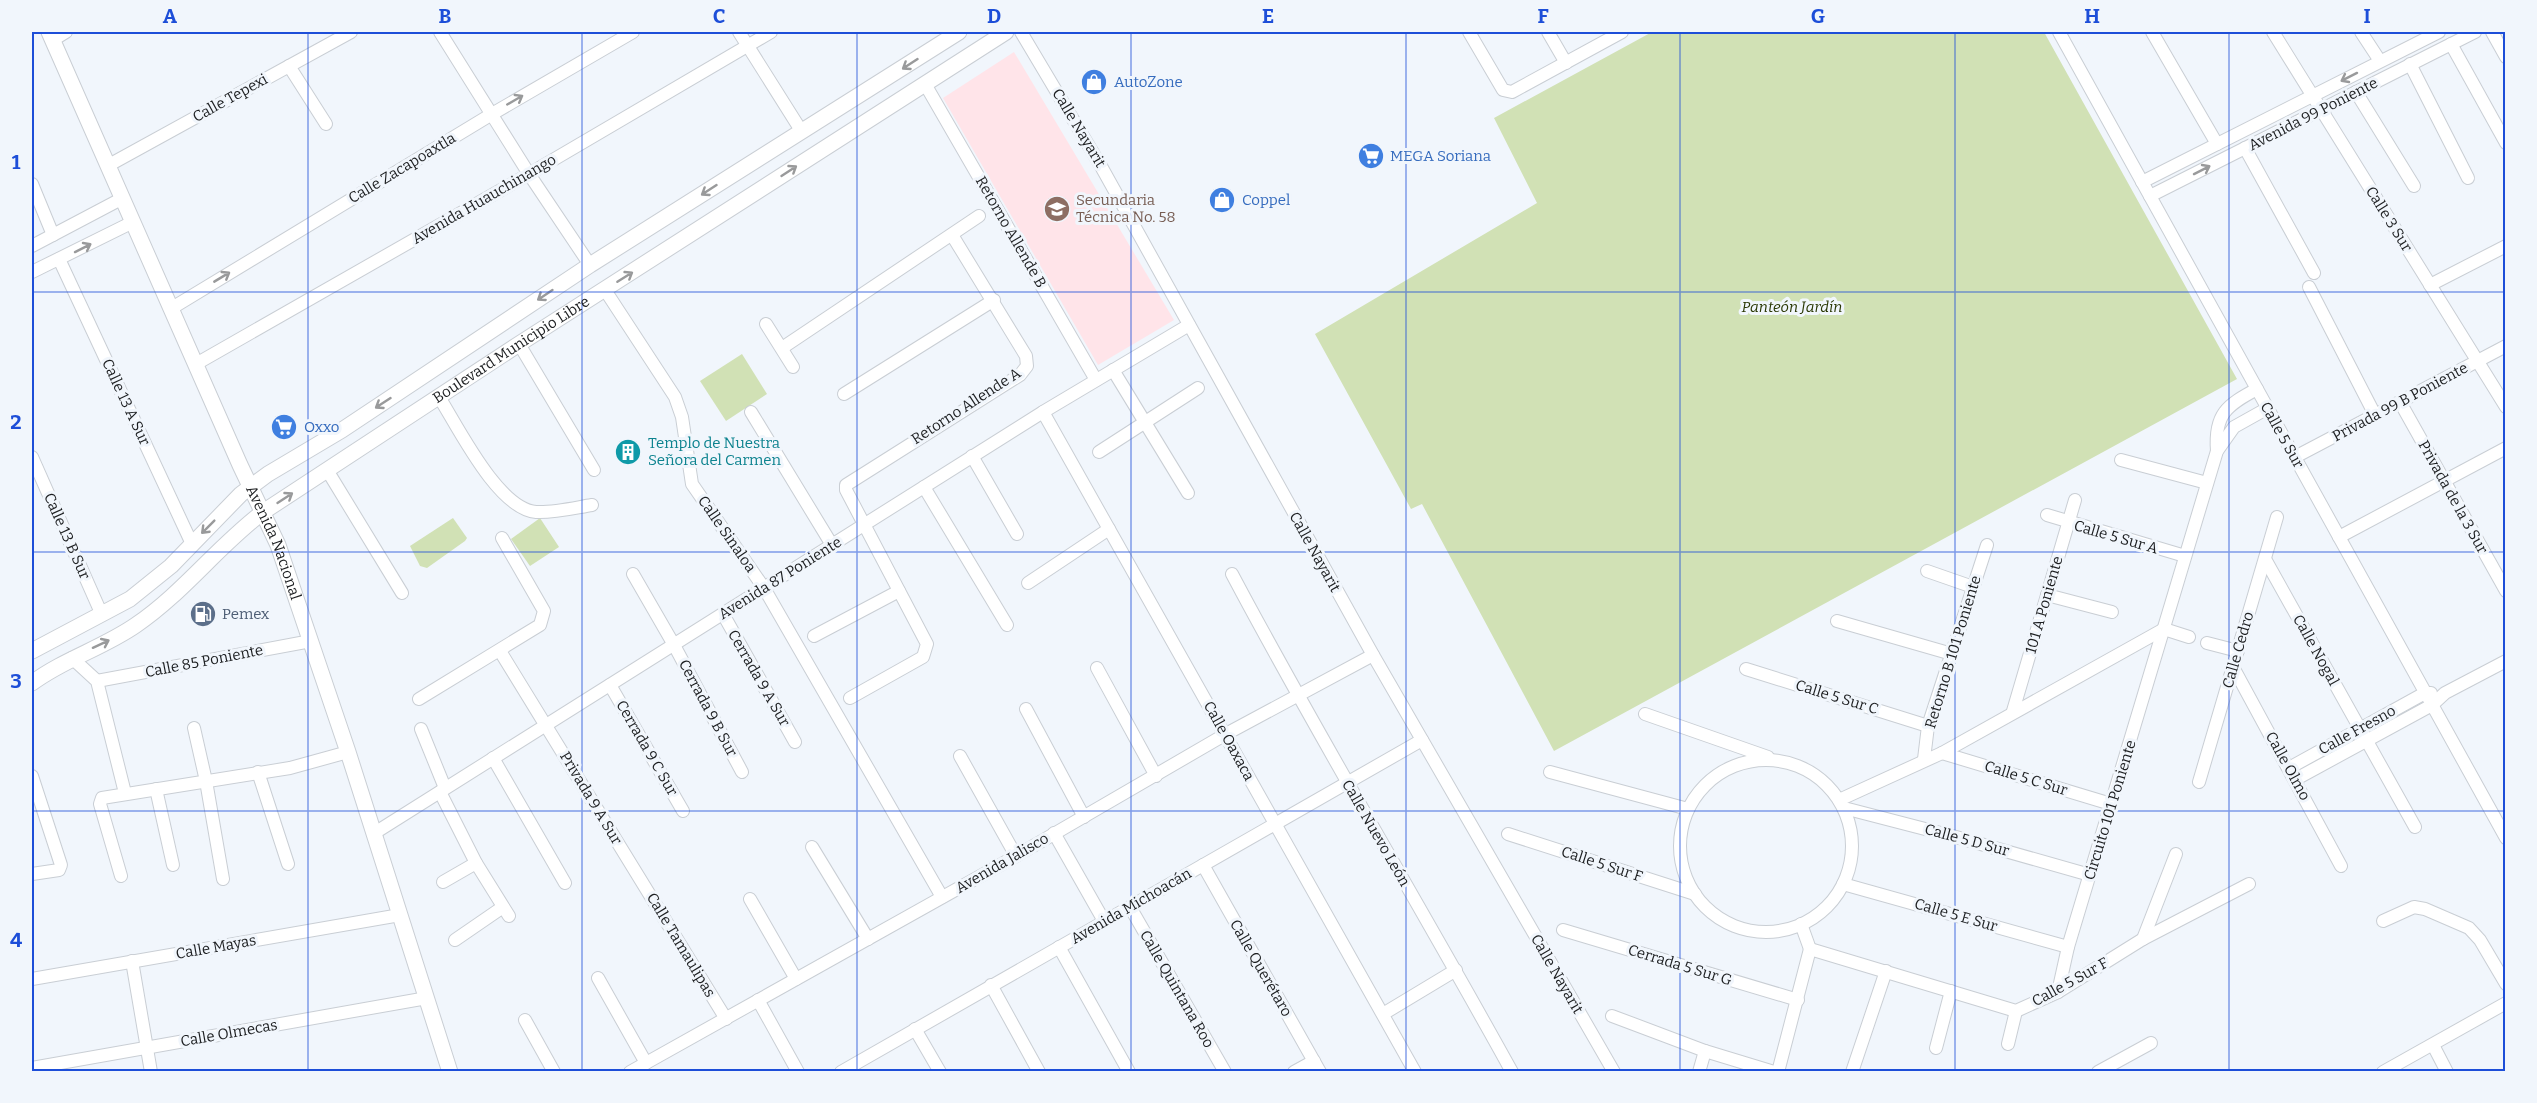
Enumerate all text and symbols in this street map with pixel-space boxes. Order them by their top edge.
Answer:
text: A [163,4,178,28]
text: B [439,4,452,28]
text: C [713,4,725,28]
text: D [987,4,1001,28]
text: E [1262,4,1274,28]
text: F [1537,4,1549,28]
text: G [1811,4,1825,28]
text: H [2084,4,2100,28]
text: I [2363,4,2371,28]
one-way arrow [902,58,919,70]
shop icon: AutoZone [1079,67,1109,97]
street label: Calle Tepexi [189,70,271,126]
one-way arrow [2341,72,2359,83]
place label: AutoZone [1114,73,1183,91]
street label: Avenida 99 Poniente [2245,74,2381,154]
street label: Calle Nayarit [1048,85,1110,171]
one-way arrow [506,94,523,106]
street label: Calle Zacapoaxtla [345,129,459,207]
supermarket icon: MEGA Soriana [1356,141,1386,171]
place label: MEGA Soriana [1390,147,1491,165]
text: 1 [12,150,21,174]
street label: Avenida Huauchinango [409,150,559,248]
one-way arrow [2193,164,2211,175]
one-way arrow [780,165,797,177]
street label: Retorno Allende B [972,173,1050,291]
street label: Calle 3 Sur [2362,183,2416,255]
one-way arrow [701,184,718,196]
shop icon: Coppel [1207,185,1237,215]
place label: Secundaria Técnica No. 58 [1076,191,1176,226]
place label: Coppel [1242,191,1290,209]
school or university icon: Secundaria Técnica No. 58 [1042,194,1072,224]
one-way arrow [73,241,91,253]
one-way arrow [213,271,230,283]
one-way arrow [616,271,633,283]
one-way arrow [537,289,554,301]
street label: Boulevard Municipio Libre [429,292,593,407]
park label: Panteón Jardín [1742,298,1842,316]
street label: Calle 13 A Sur [98,356,154,448]
street label: Privada 99 B Poniente [2329,359,2471,445]
street label: Retorno Allende A [908,364,1024,448]
one-way arrow [375,397,391,409]
street label: Calle 5 Sur [2256,399,2308,472]
text: 2 [10,410,22,434]
supermarket icon: Oxxo [269,412,299,442]
place label: Oxxo [304,418,339,436]
place label: Templo de Nuestra Señora del Carmen [648,434,781,469]
building icon: Templo de Nuestra Señora del Carmen [613,437,643,467]
street label: Privada de la 3 Sur [2414,437,2492,557]
street label: Avenida Nacional [242,482,305,602]
street label: Calle 13 B Sur [40,490,94,582]
one-way arrow [276,491,293,503]
street label: Calle Sinaloa [694,492,760,576]
street label: Calle Nayarit [1286,509,1345,596]
street label: Calle 5 Sur A [2072,516,2161,558]
one-way arrow [201,520,216,534]
street label: Avenida 87 Poniente [715,533,845,623]
street label: 101 A Poniente [2021,554,2067,656]
street label: Retorno B 101 Poniente [1921,573,1985,731]
fuel station icon: Pemex [188,599,218,629]
place label: Pemex [222,605,270,623]
street label: Calle Cedro [2219,610,2257,690]
street label: Calle Nogal [2289,611,2343,689]
street label: Cerrada 9 A Sur [724,627,794,730]
one-way arrow [91,638,109,650]
street label: Calle 85 Poniente [143,641,265,681]
street label: Cerrada 9 B Sur [675,656,741,760]
text: 3 [10,669,22,693]
street label: Calle 5 Sur C [1793,676,1881,718]
street label: Cerrada 9 C Sur [612,697,682,799]
street label: Calle Oaxaca [1200,698,1258,784]
street label: Calle Fresno [2315,701,2399,759]
street label: Calle Olmo [2262,729,2314,803]
street label: Circuito 101 Poniente [2080,738,2140,882]
street label: Privada 9 A Sur [556,748,626,848]
street label: Calle 5 C Sur [1982,757,2070,799]
street label: Calle Nuevo León [1338,776,1414,890]
street label: Calle 5 D Sur [1923,820,2012,860]
street label: Avenida Jalisco [952,829,1052,897]
street label: Calle 5 Sur F [1559,842,1646,886]
street label: Avenida Michoacán [1068,864,1195,948]
street label: Calle Tamaulipas [643,890,719,1000]
street label: Calle 5 E Sur [1912,895,2000,936]
street label: Calle Querétaro [1226,916,1296,1020]
street label: Calle Quintana Roo [1136,927,1218,1051]
text: 4 [10,928,22,952]
street label: Calle Mayas [174,931,258,963]
street label: Calle Nayarit [1527,931,1587,1018]
street label: Cerrada 5 Sur G [1626,941,1734,989]
street label: Calle 5 Sur F [2029,953,2112,1010]
street label: Calle Olmecas [179,1016,279,1050]

